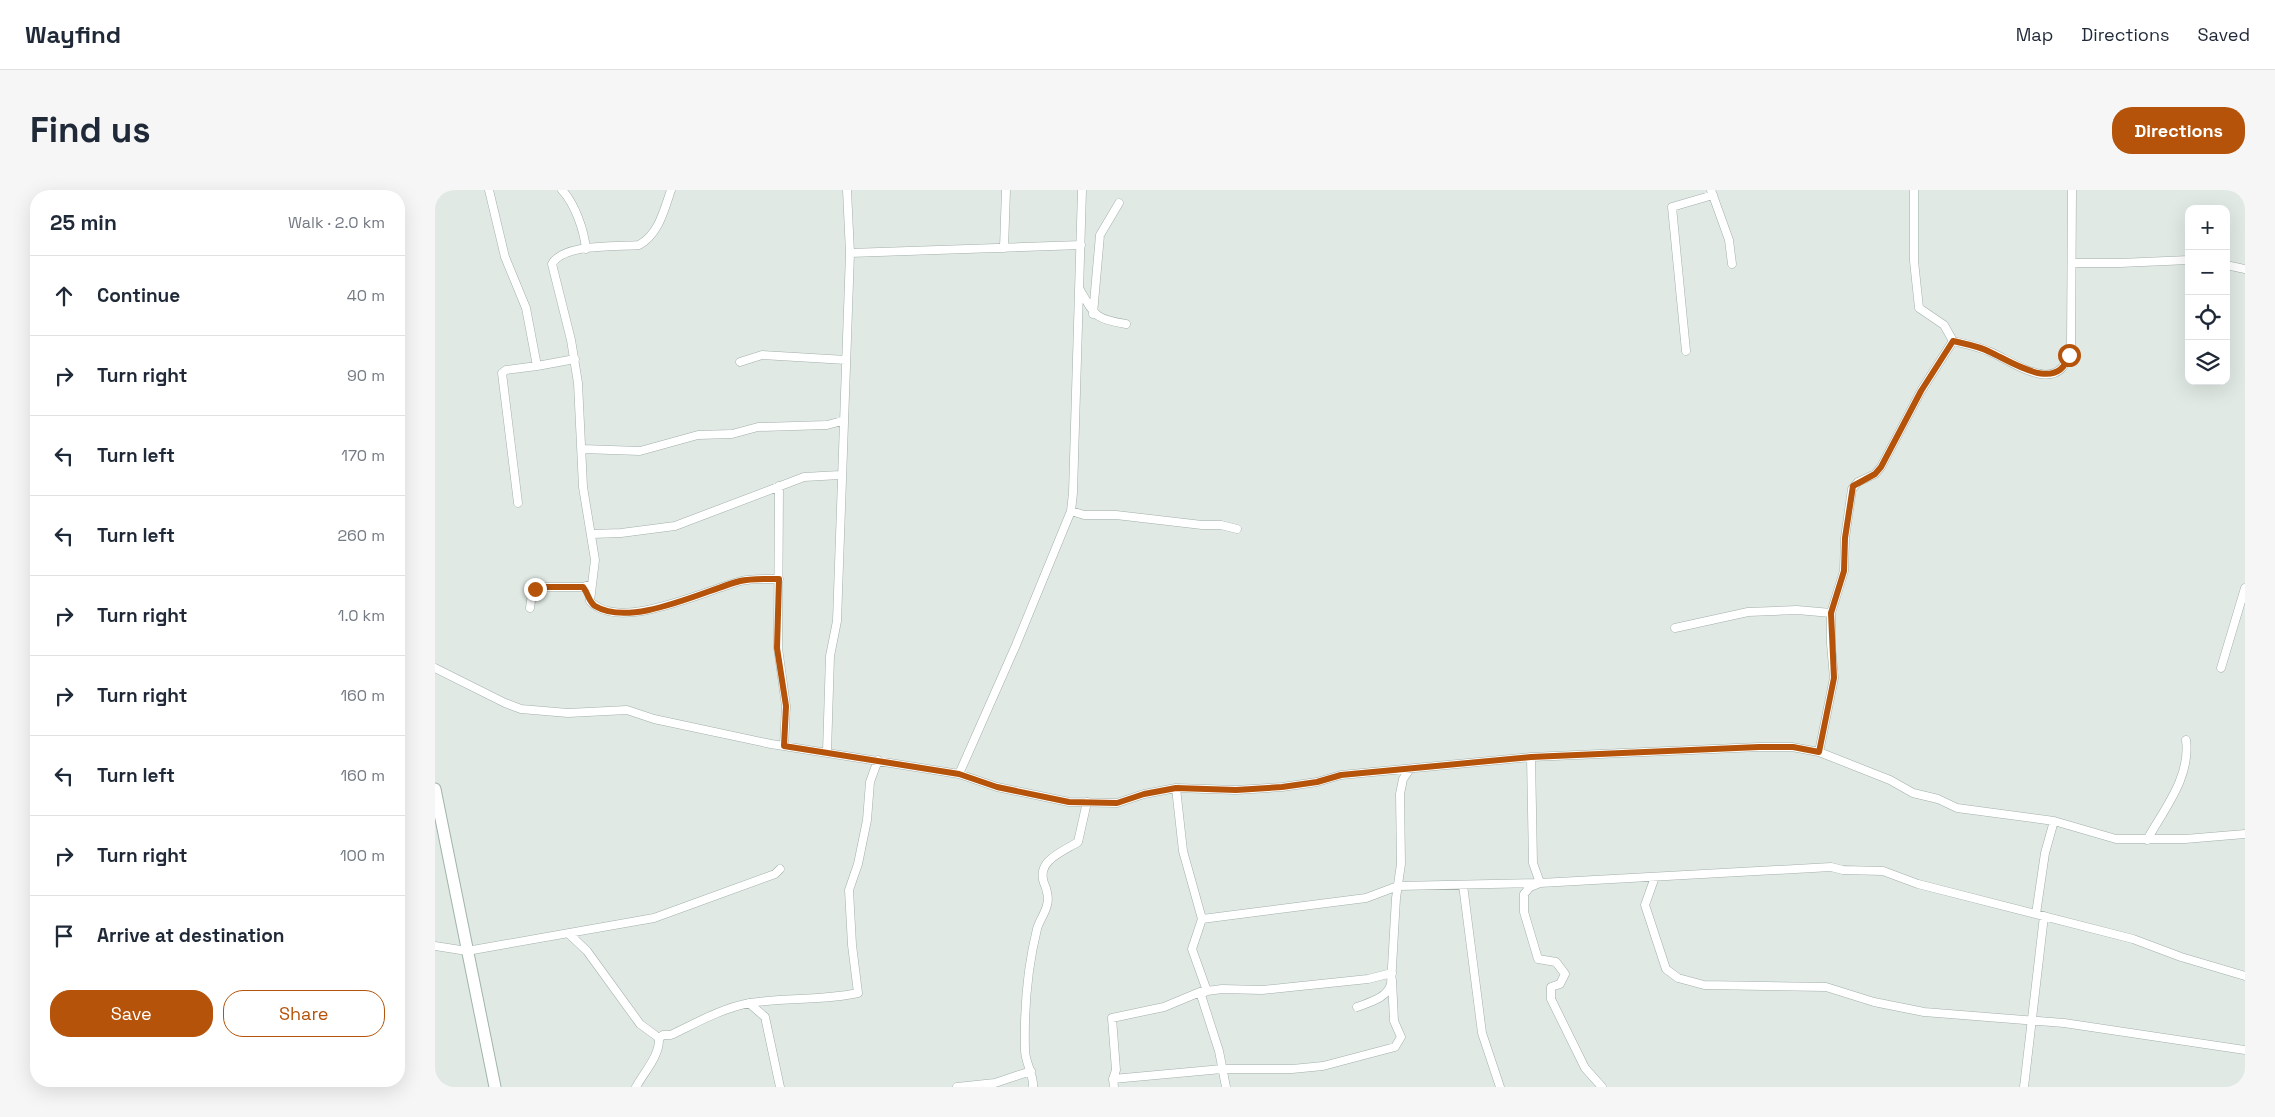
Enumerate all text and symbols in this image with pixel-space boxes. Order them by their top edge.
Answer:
text: Wayfind [25,19,121,50]
text: Map [2016,23,2053,46]
text: Directions [2081,23,2170,46]
text: Saved [2198,23,2250,46]
button: Directions [2112,107,2245,154]
text: Find us [30,108,151,152]
map controls [2185,205,2230,385]
button: + [2185,205,2230,250]
text: 25 min [50,209,117,236]
text: Walk · 2.0 km [288,212,385,233]
button: − [2185,250,2230,295]
icon: ahead [50,282,78,310]
text: Continue [97,283,180,308]
text: 40 m [347,285,385,306]
button: locate [2185,295,2230,340]
button: layers [2185,340,2230,385]
route start [2058,344,2081,367]
icon: right [50,362,78,390]
text: Turn right [97,363,187,388]
text: 90 m [347,365,385,386]
icon: left [50,442,78,470]
text: Turn left [97,443,175,468]
text: 170 m [341,445,385,466]
icon: left [50,522,78,550]
text: Turn left [97,523,175,548]
text: 260 m [337,525,385,546]
route end [524,578,547,601]
icon: right [50,602,78,630]
text: Turn right [97,603,187,628]
text: 1.0 km [338,605,385,626]
icon: right [50,682,78,710]
text: Turn right [97,683,187,708]
text: 160 m [340,685,385,706]
icon: left [50,762,78,790]
text: Turn left [97,763,175,788]
text: 160 m [340,765,385,786]
icon: right [50,842,78,870]
text: Turn right [97,843,187,868]
text: 100 m [340,845,385,866]
icon: arrive [50,922,78,950]
text: Arrive at destination [97,923,285,948]
button: Save [50,990,213,1037]
button: Share [223,990,385,1037]

